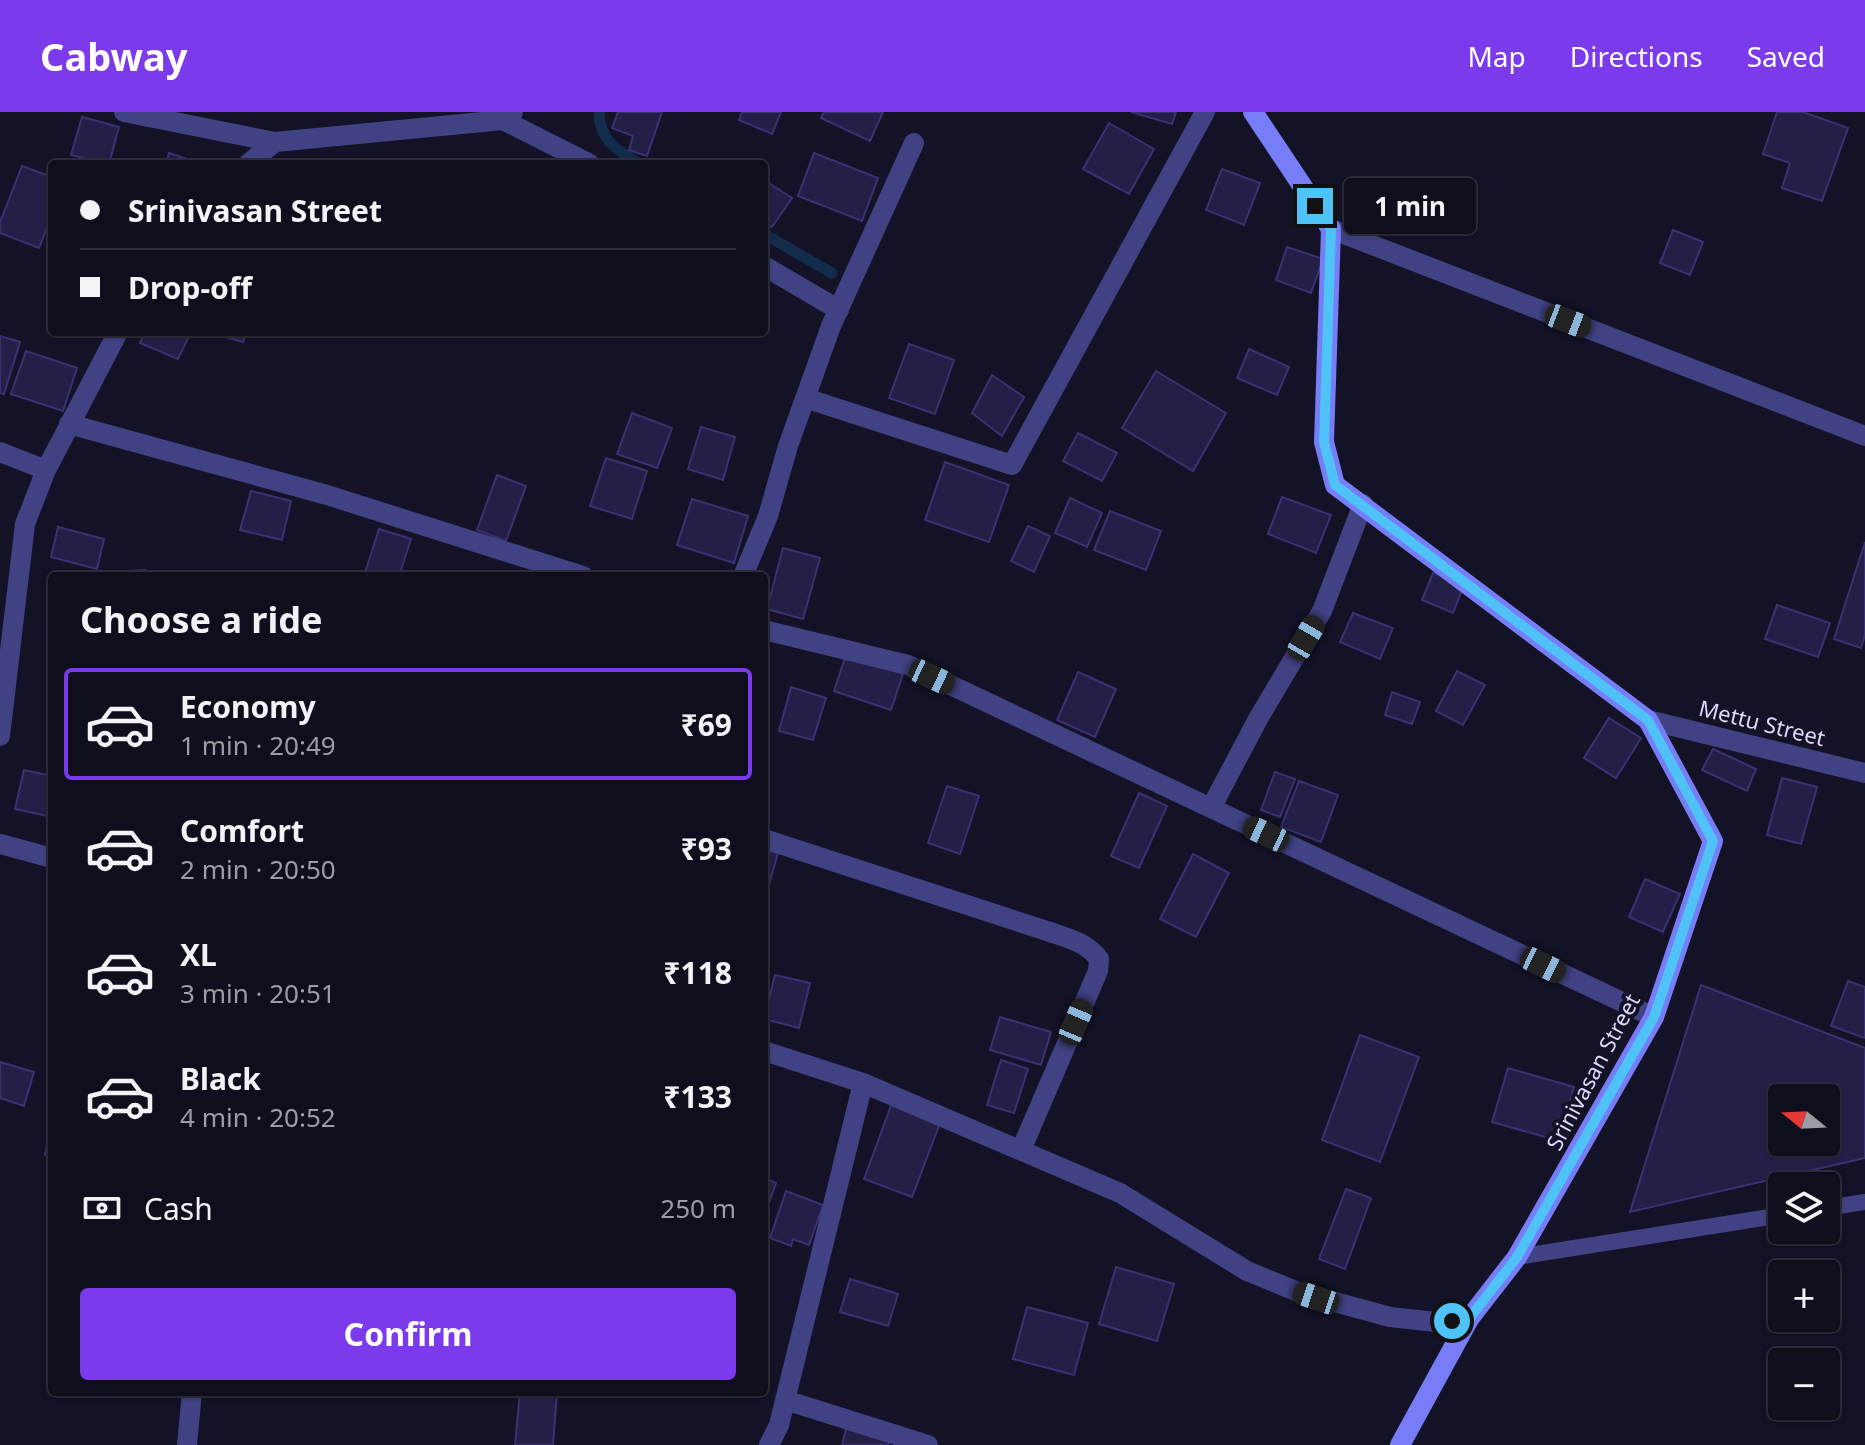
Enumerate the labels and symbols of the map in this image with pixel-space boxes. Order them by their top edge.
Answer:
callout: 1 min [1343,178,1475,234]
route end [1297,188,1333,224]
car [1541,301,1595,341]
car [1284,611,1328,665]
car [905,656,959,698]
street label: Mettu Street [1696,692,1828,752]
car [1239,813,1293,855]
car [1516,944,1570,986]
street label: Srinivasan Street [1538,988,1646,1155]
car [1056,995,1096,1049]
north arrow [1768,1084,1840,1156]
car [1289,1279,1343,1317]
route start [1434,1303,1470,1339]

